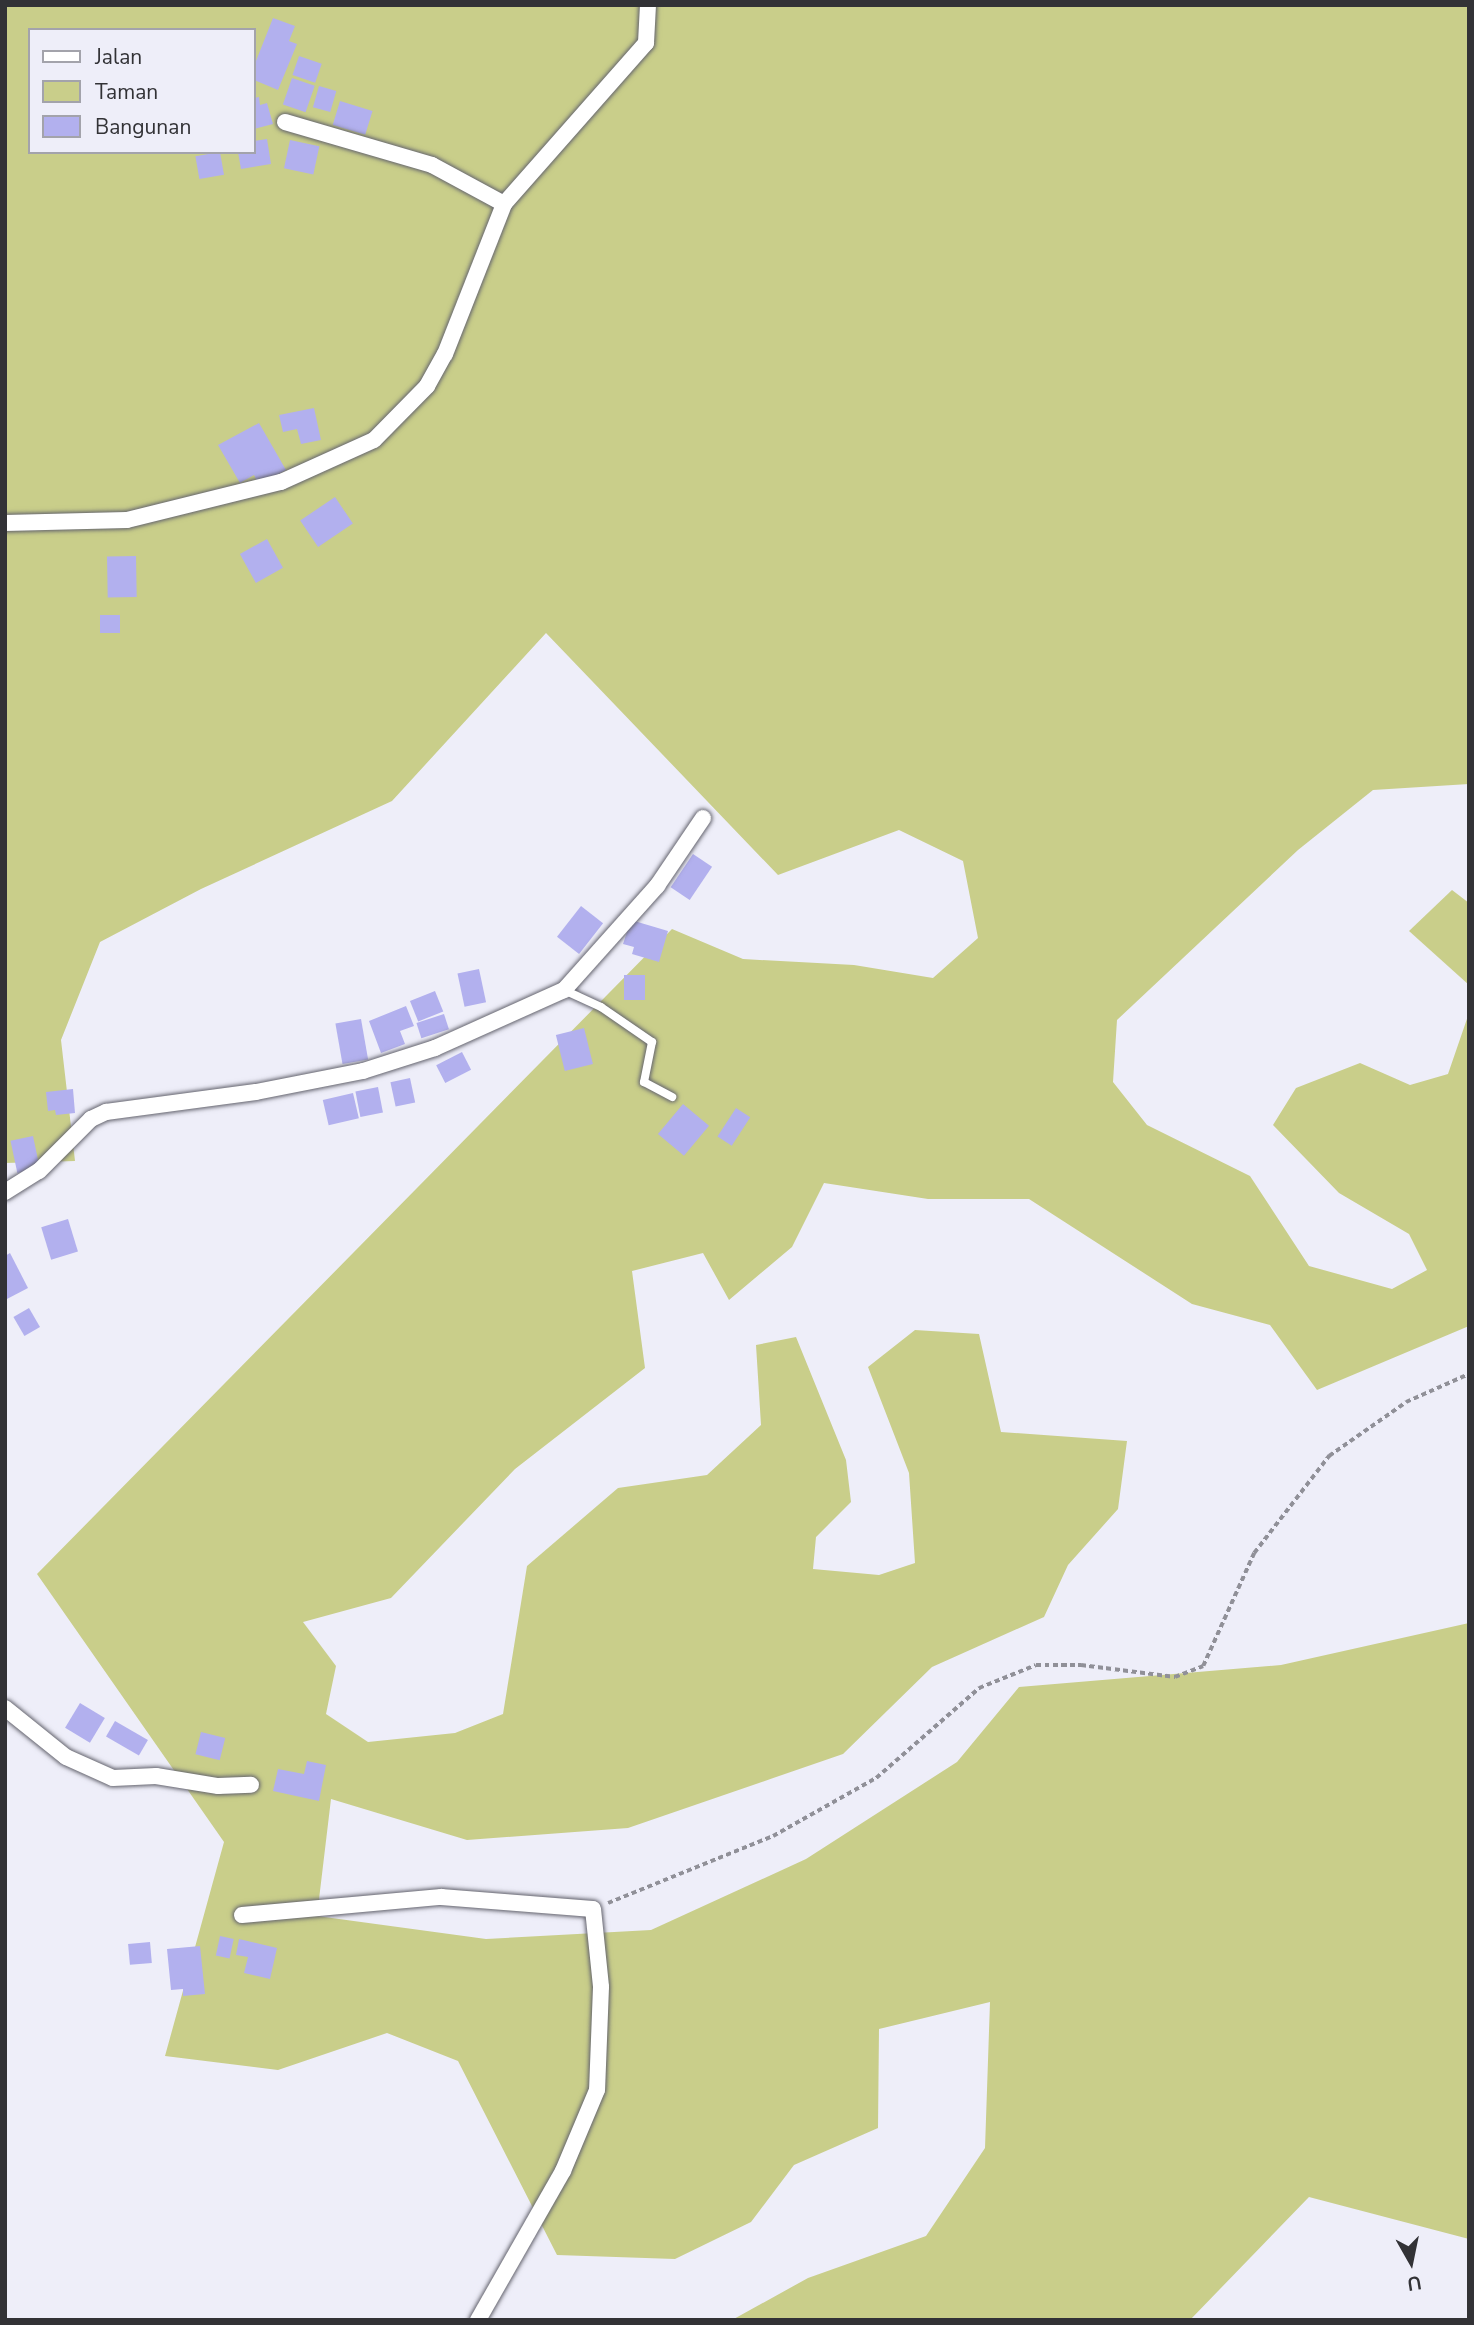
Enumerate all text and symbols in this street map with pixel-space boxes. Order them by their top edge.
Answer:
legend [28,28,256,154]
text: Jalan [95,43,142,71]
text: Taman [95,78,158,106]
text: Bangunan [95,113,191,141]
north arrow [1376,2227,1446,2297]
text: U [1405,2269,1423,2297]

